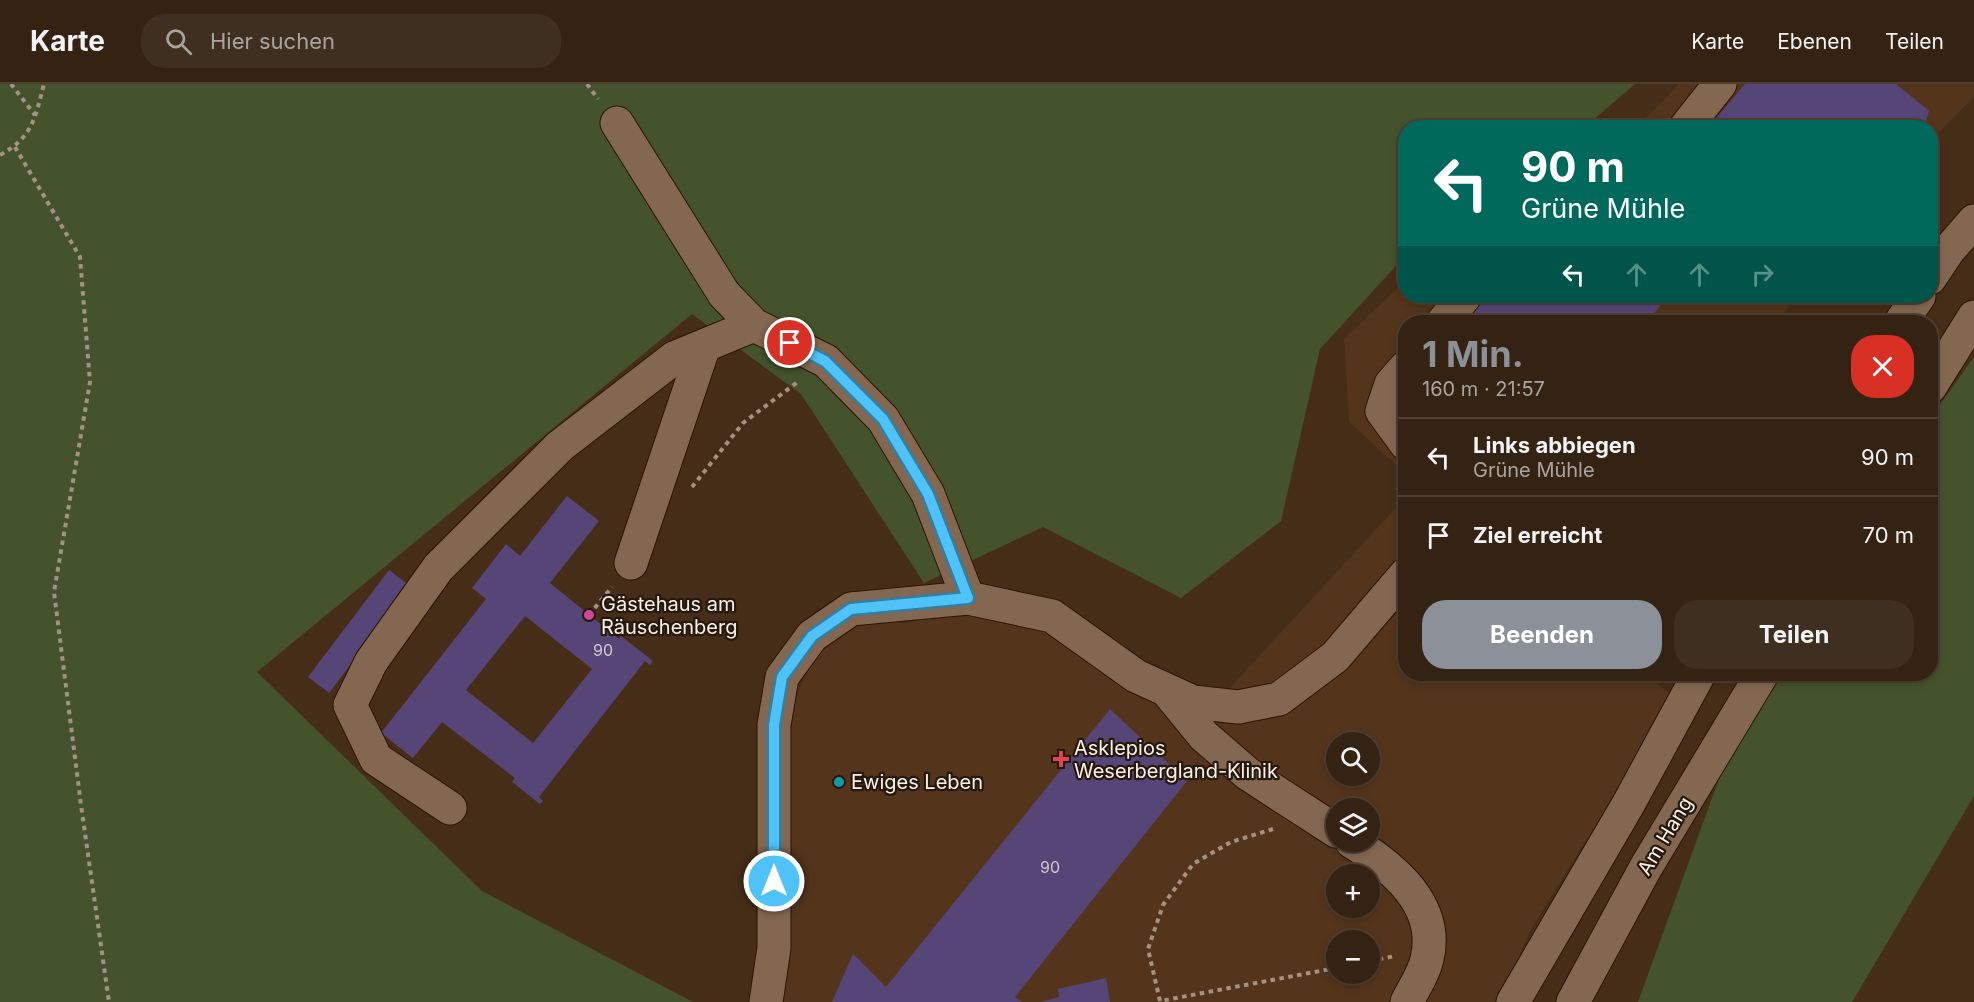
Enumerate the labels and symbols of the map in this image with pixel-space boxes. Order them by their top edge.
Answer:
pin [764,317,815,368]
place label: Gästehaus am Räuschenberg [601,592,737,639]
marker: Gästehaus am Räuschenberg [582,608,596,622]
house number: 90 [593,640,613,660]
place label: Asklepios Weserbergland-Klinik [1074,736,1278,783]
marker: Asklepios Weserbergland-Klinik [1052,750,1070,768]
place label: Ewiges Leben [851,770,983,794]
marker: Ewiges Leben [832,775,846,789]
street label: Am Hang [1632,792,1698,880]
position arrow [742,849,806,913]
house number: 90 [1040,857,1060,877]

